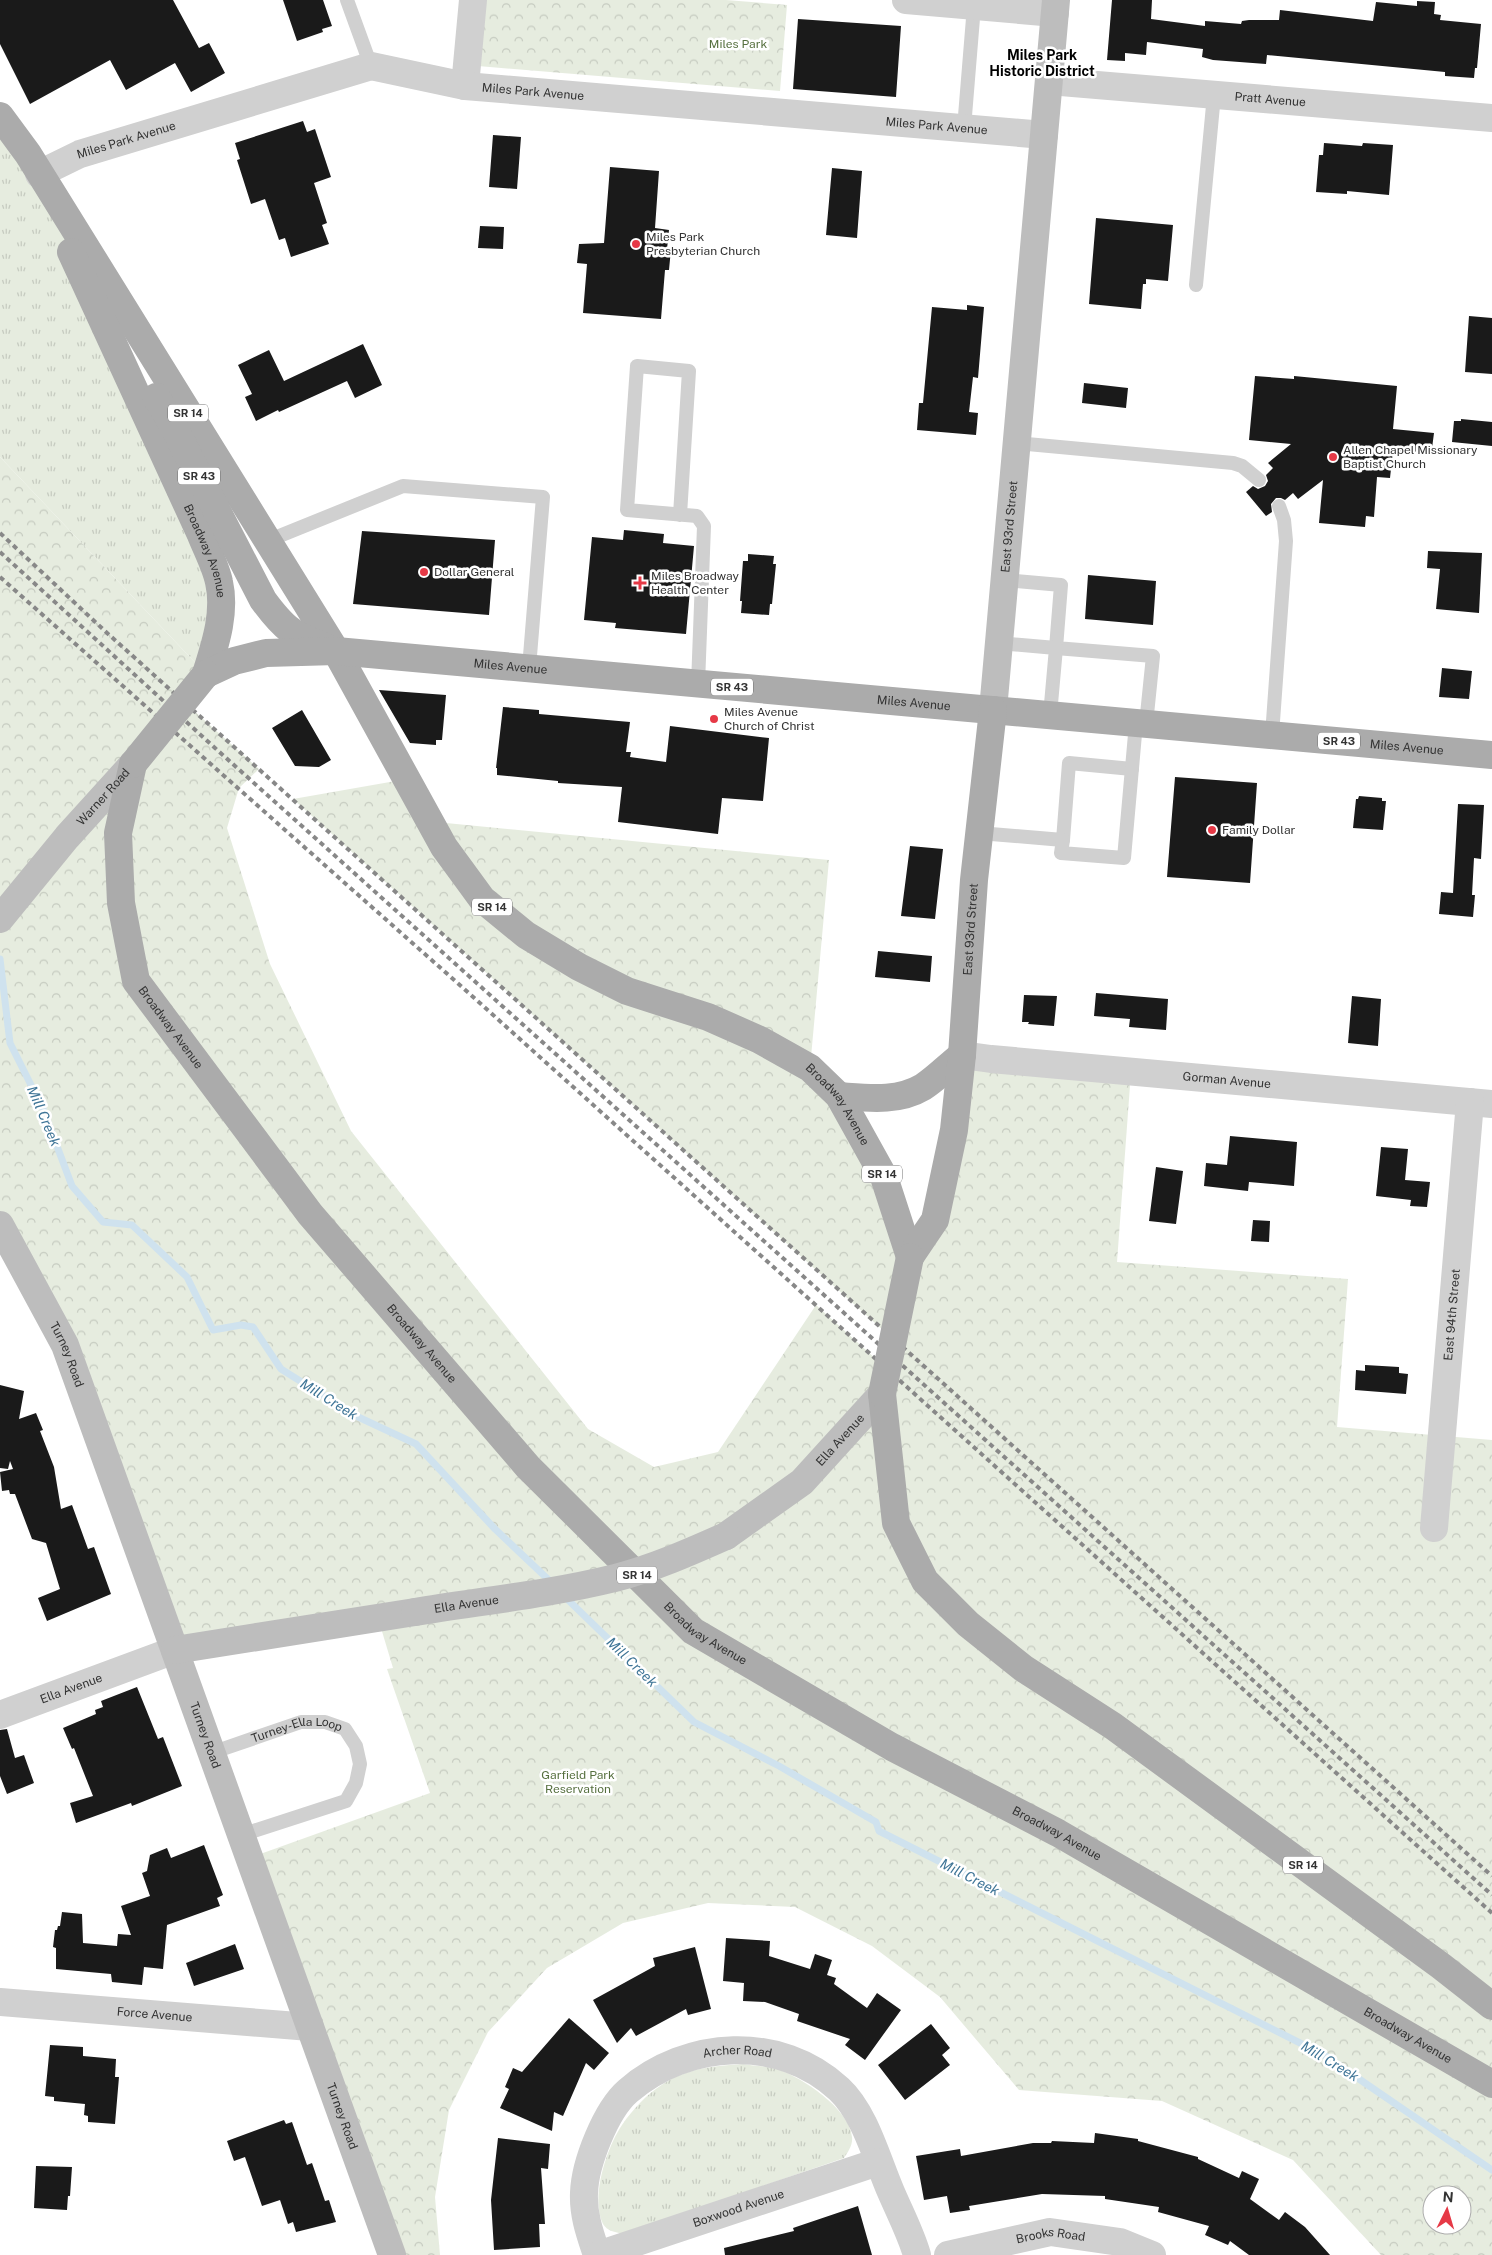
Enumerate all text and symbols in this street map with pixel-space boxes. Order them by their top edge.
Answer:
park label: Miles Park [709,37,767,51]
district label: Miles Park Historic District [989,47,1095,79]
street label: Miles Park Avenue [481,80,585,103]
street label: Pratt Avenue [1234,90,1307,109]
street label: Miles Park Avenue [885,115,988,137]
street label: Miles Park Avenue [75,118,178,162]
place label: Miles Park Presbyterian Church [646,230,760,258]
marker: Miles Park Presbyterian Church [630,238,642,250]
road number: SR 14 [168,404,208,422]
place label: Allen Chapel Missionary Baptist Church [1343,443,1478,471]
marker: Allen Chapel Missionary Baptist Church [1327,451,1339,463]
road number: SR 43 [178,468,220,484]
street label: East 93rd Street [998,480,1020,573]
street label: Broadway Avenue [181,502,228,598]
place label: Dollar General [434,565,515,579]
marker: Dollar General [418,566,430,578]
place label: Miles Broadway Health Center [651,569,740,597]
marker: Miles Broadway Health Center [633,576,647,590]
street label: Miles Avenue [473,656,548,677]
road number: SR 43 [711,679,753,696]
street label: Miles Avenue [876,693,951,713]
place label: Miles Avenue Church of Christ [724,705,815,733]
marker: Miles Avenue Church of Christ [708,713,720,725]
road number: SR 43 [1318,732,1360,749]
street label: Miles Avenue [1369,737,1444,758]
street label: Warner Road [74,765,133,828]
place label: Family Dollar [1222,823,1296,837]
marker: Family Dollar [1206,824,1218,836]
street label: East 93rd Street [960,883,981,976]
road number: SR 14 [472,899,512,916]
street label: Broadway Avenue [135,983,206,1072]
street label: Broadway Avenue [803,1061,872,1148]
street label: Gorman Avenue [1182,1069,1272,1091]
water label: Mill Creek [24,1083,64,1149]
road number: SR 14 [862,1166,902,1182]
street label: East 94th Street [1441,1268,1463,1361]
street label: Broadway Avenue [384,1301,460,1386]
street label: Turney Road [47,1319,87,1389]
water label: Mill Creek [298,1375,361,1423]
street label: Ella Avenue [813,1411,867,1469]
road number: SR 14 [617,1566,657,1584]
street label: Ella Avenue [433,1592,500,1616]
street label: Broadway Avenue [661,1599,750,1668]
water label: Mill Creek [603,1634,661,1690]
street label: Ella Avenue [38,1671,104,1706]
street label: Turney Road [187,1700,224,1770]
street label: Turney-Ella Loop [249,1714,344,1746]
park label: Garfield Park Reservation [541,1768,615,1796]
street label: Broadway Avenue [1010,1804,1104,1864]
water label: Mill Creek [938,1855,1003,1899]
road number: SR 14 [1283,1856,1323,1874]
street label: Force Avenue [116,2004,193,2024]
street label: Broadway Avenue [1361,2004,1455,2066]
water label: Mill Creek [1298,2038,1362,2085]
street label: Archer Road [702,2043,773,2061]
street label: Turney Road [324,2081,360,2151]
north arrow [1422,2185,1472,2235]
street label: Boxwood Avenue [691,2187,786,2230]
text: N [1442,2189,1454,2205]
street label: Brooks Road [1015,2225,1086,2246]

